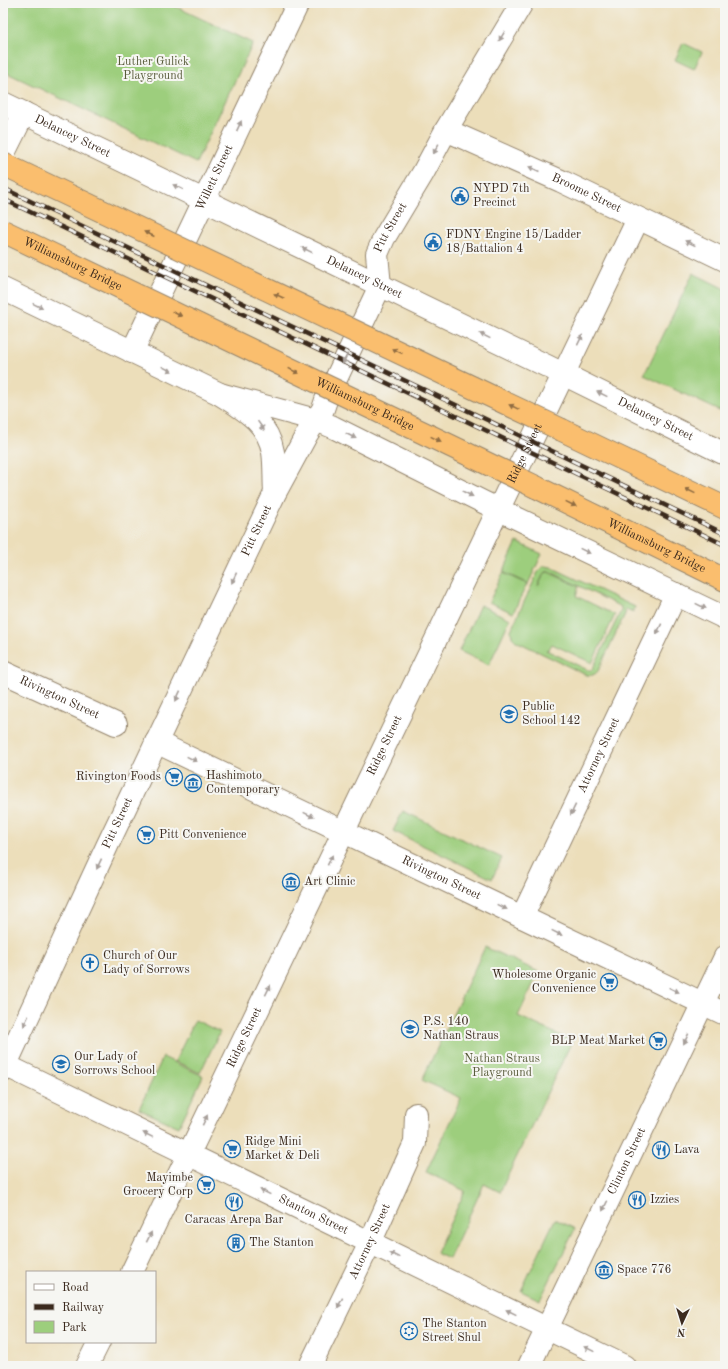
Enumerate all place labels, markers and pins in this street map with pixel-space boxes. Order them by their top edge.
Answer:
place label: NYPD 7th Precinct [473,183,530,209]
public building icon: NYPD 7th Precinct [450,186,470,206]
place label: FDNY Engine 15/Ladder 18/Battalion 4 [446,228,581,255]
public building icon: FDNY Engine 15/Ladder 18/Battalion 4 [423,232,443,252]
place label: Public School 142 [522,701,581,727]
school or university icon: Public School 142 [499,704,519,724]
supermarket icon: Rivington Foods [164,767,184,787]
place label: Hashimoto Contemporary [206,770,281,796]
place label: Rivington Foods [76,771,161,783]
museum icon: Hashimoto Contemporary [183,773,203,793]
supermarket icon: Pitt Convenience [136,825,156,845]
place label: Pitt Convenience [159,829,247,841]
museum icon: Art Clinic [281,872,301,892]
place label: Art Clinic [304,876,355,888]
place label: Church of Our Lady of Sorrows [103,950,190,976]
church icon: Church of Our Lady of Sorrows [80,953,100,973]
place label: Wholesome Organic Convenience [492,969,596,995]
supermarket icon: Wholesome Organic Convenience [599,972,619,992]
place label: P.S. 140 Nathan Straus [423,1016,499,1042]
school or university icon: P.S. 140 Nathan Straus [400,1019,420,1039]
supermarket icon: BLP Meat Market [648,1031,668,1051]
place label: BLP Meat Market [551,1035,645,1047]
place label: Our Lady of Sorrows School [74,1051,155,1077]
school or university icon: Our Lady of Sorrows School [51,1054,71,1074]
place label: Ridge Mini Market & Deli [245,1136,319,1162]
supermarket icon: Ridge Mini Market & Deli [222,1139,242,1159]
restaurant icon: Lava [651,1140,671,1160]
place label: Lava [674,1144,700,1156]
place label: Mayimbe Grocery Corp [123,1172,193,1198]
supermarket icon: Mayimbe Grocery Corp [196,1175,216,1195]
restaurant icon: Izzies [627,1190,647,1210]
restaurant icon: Caracas Arepa Bar [224,1192,244,1212]
place label: Izzies [650,1194,679,1206]
place label: Caracas Arepa Bar [185,1214,283,1226]
building icon: The Stanton [226,1233,246,1253]
place label: The Stanton [249,1237,314,1249]
museum icon: Space 776 [594,1260,614,1280]
place label: Space 776 [617,1264,672,1276]
place label: The Stanton Street Shul [422,1318,487,1344]
synagogue icon: The Stanton Street Shul [399,1321,419,1341]

